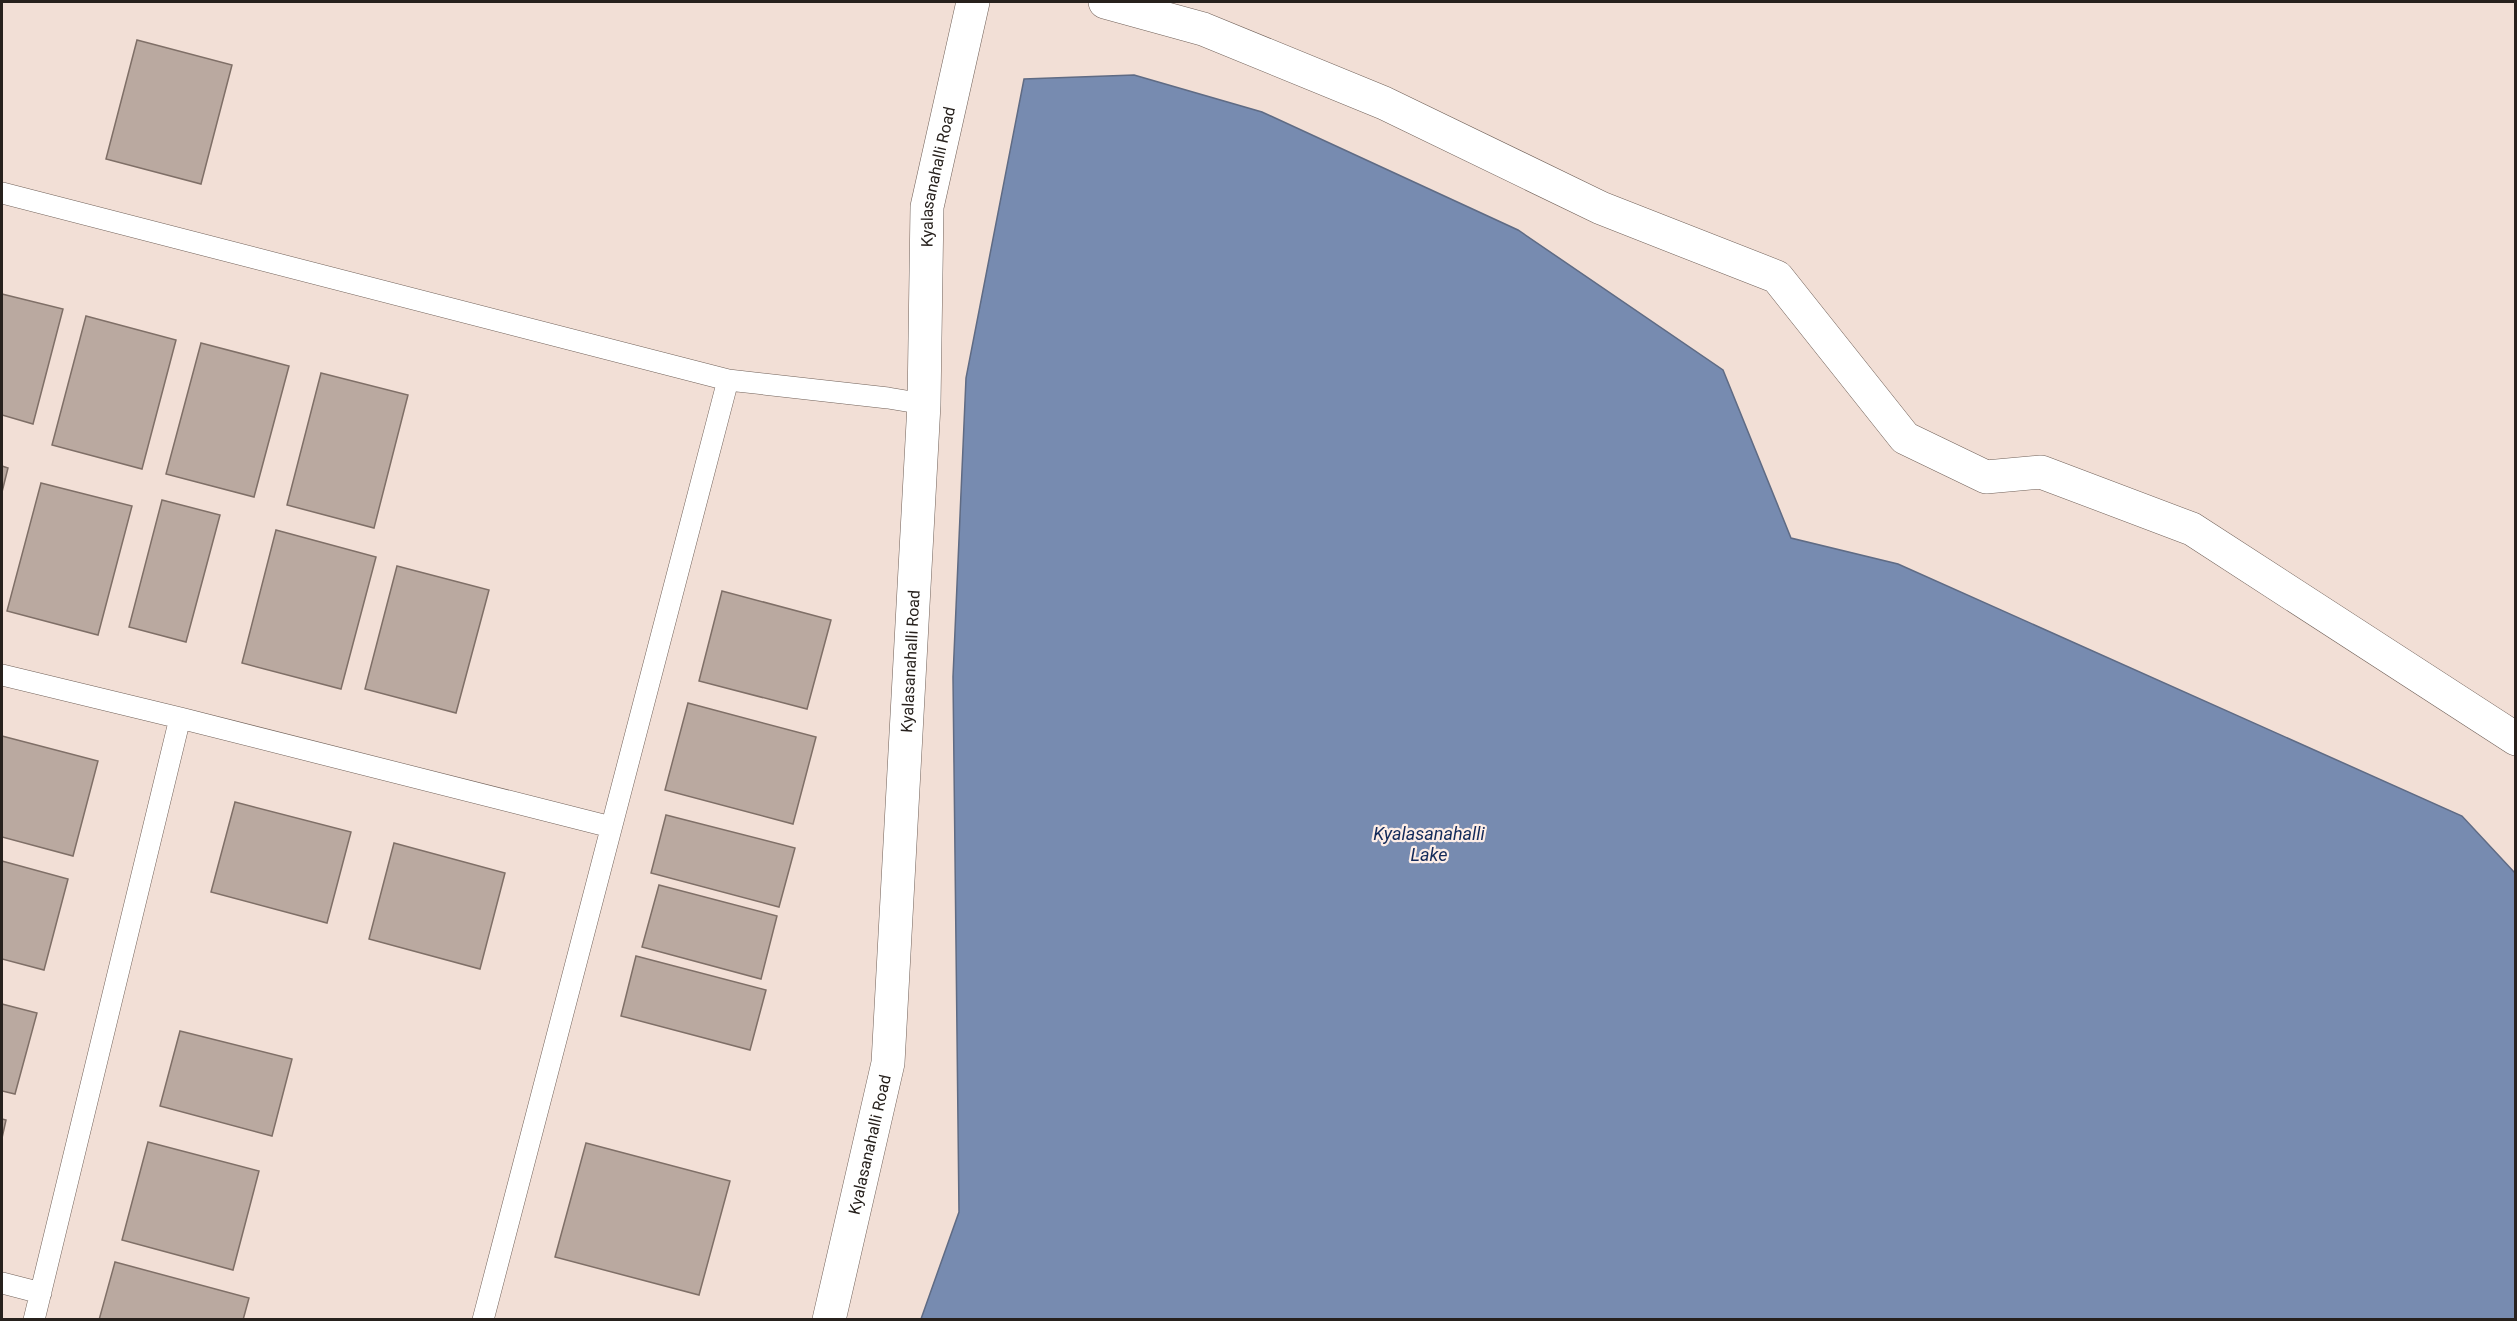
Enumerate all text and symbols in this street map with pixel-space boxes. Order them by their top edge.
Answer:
street label: Kyalasanahalli Road [917,105,959,247]
street label: Kyalasanahalli Road [897,589,923,733]
water label: Kyalasanahalli Lake [1373,823,1485,865]
street label: Kyalasanahalli Road [844,1073,895,1216]

